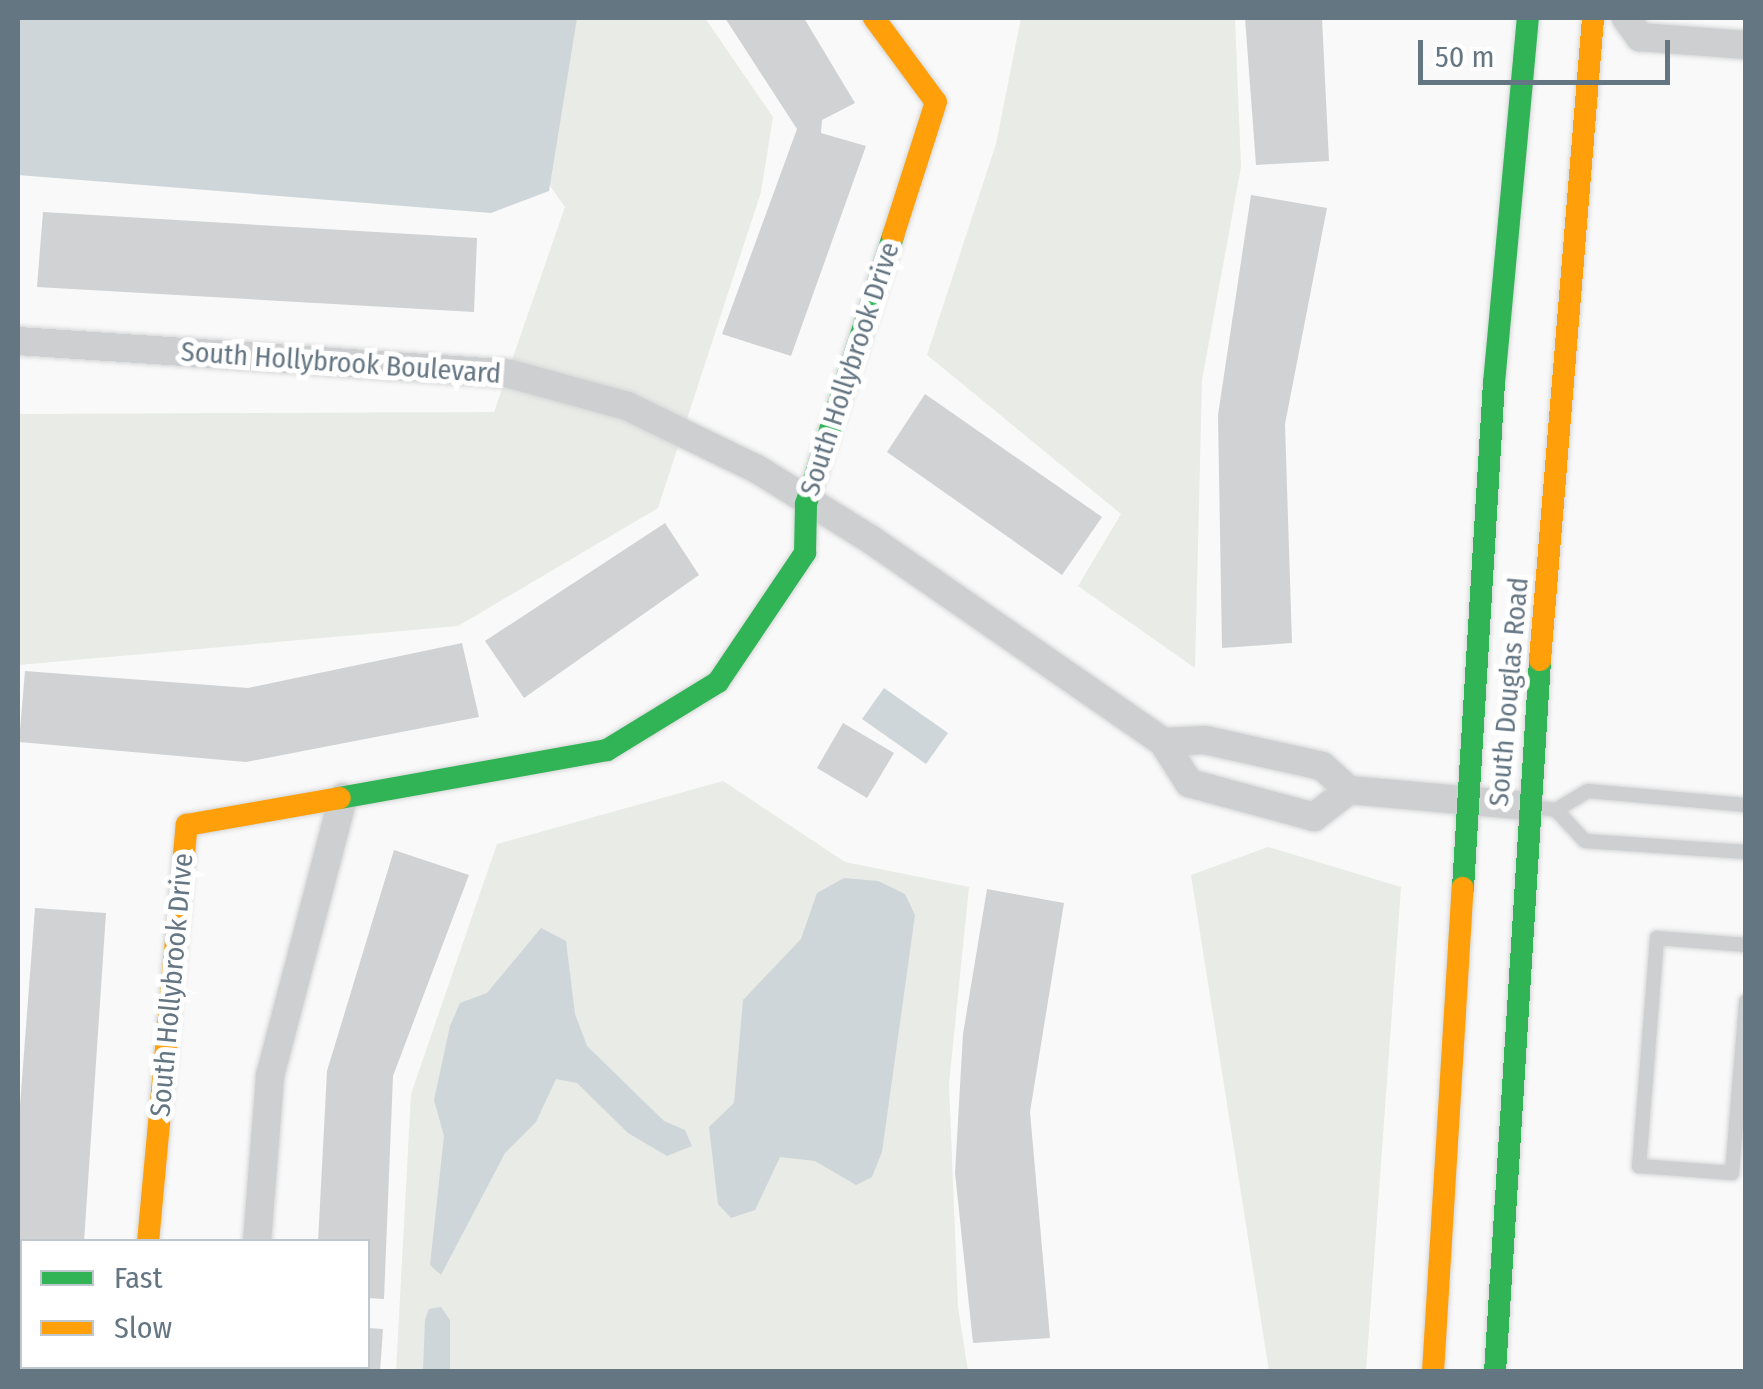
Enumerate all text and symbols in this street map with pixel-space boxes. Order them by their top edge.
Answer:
scale bar [1423,20,1676,82]
text: 50 m [1435,39,1495,75]
street label: South Hollybrook Drive [793,238,907,500]
street label: South Hollybrook Boulevard [180,335,502,391]
street label: South Douglas Road [1482,576,1536,808]
street label: South Hollybrook Drive [144,852,200,1118]
legend [20,1239,370,1369]
text: Fast [114,1260,162,1296]
text: Slow [114,1310,172,1346]

